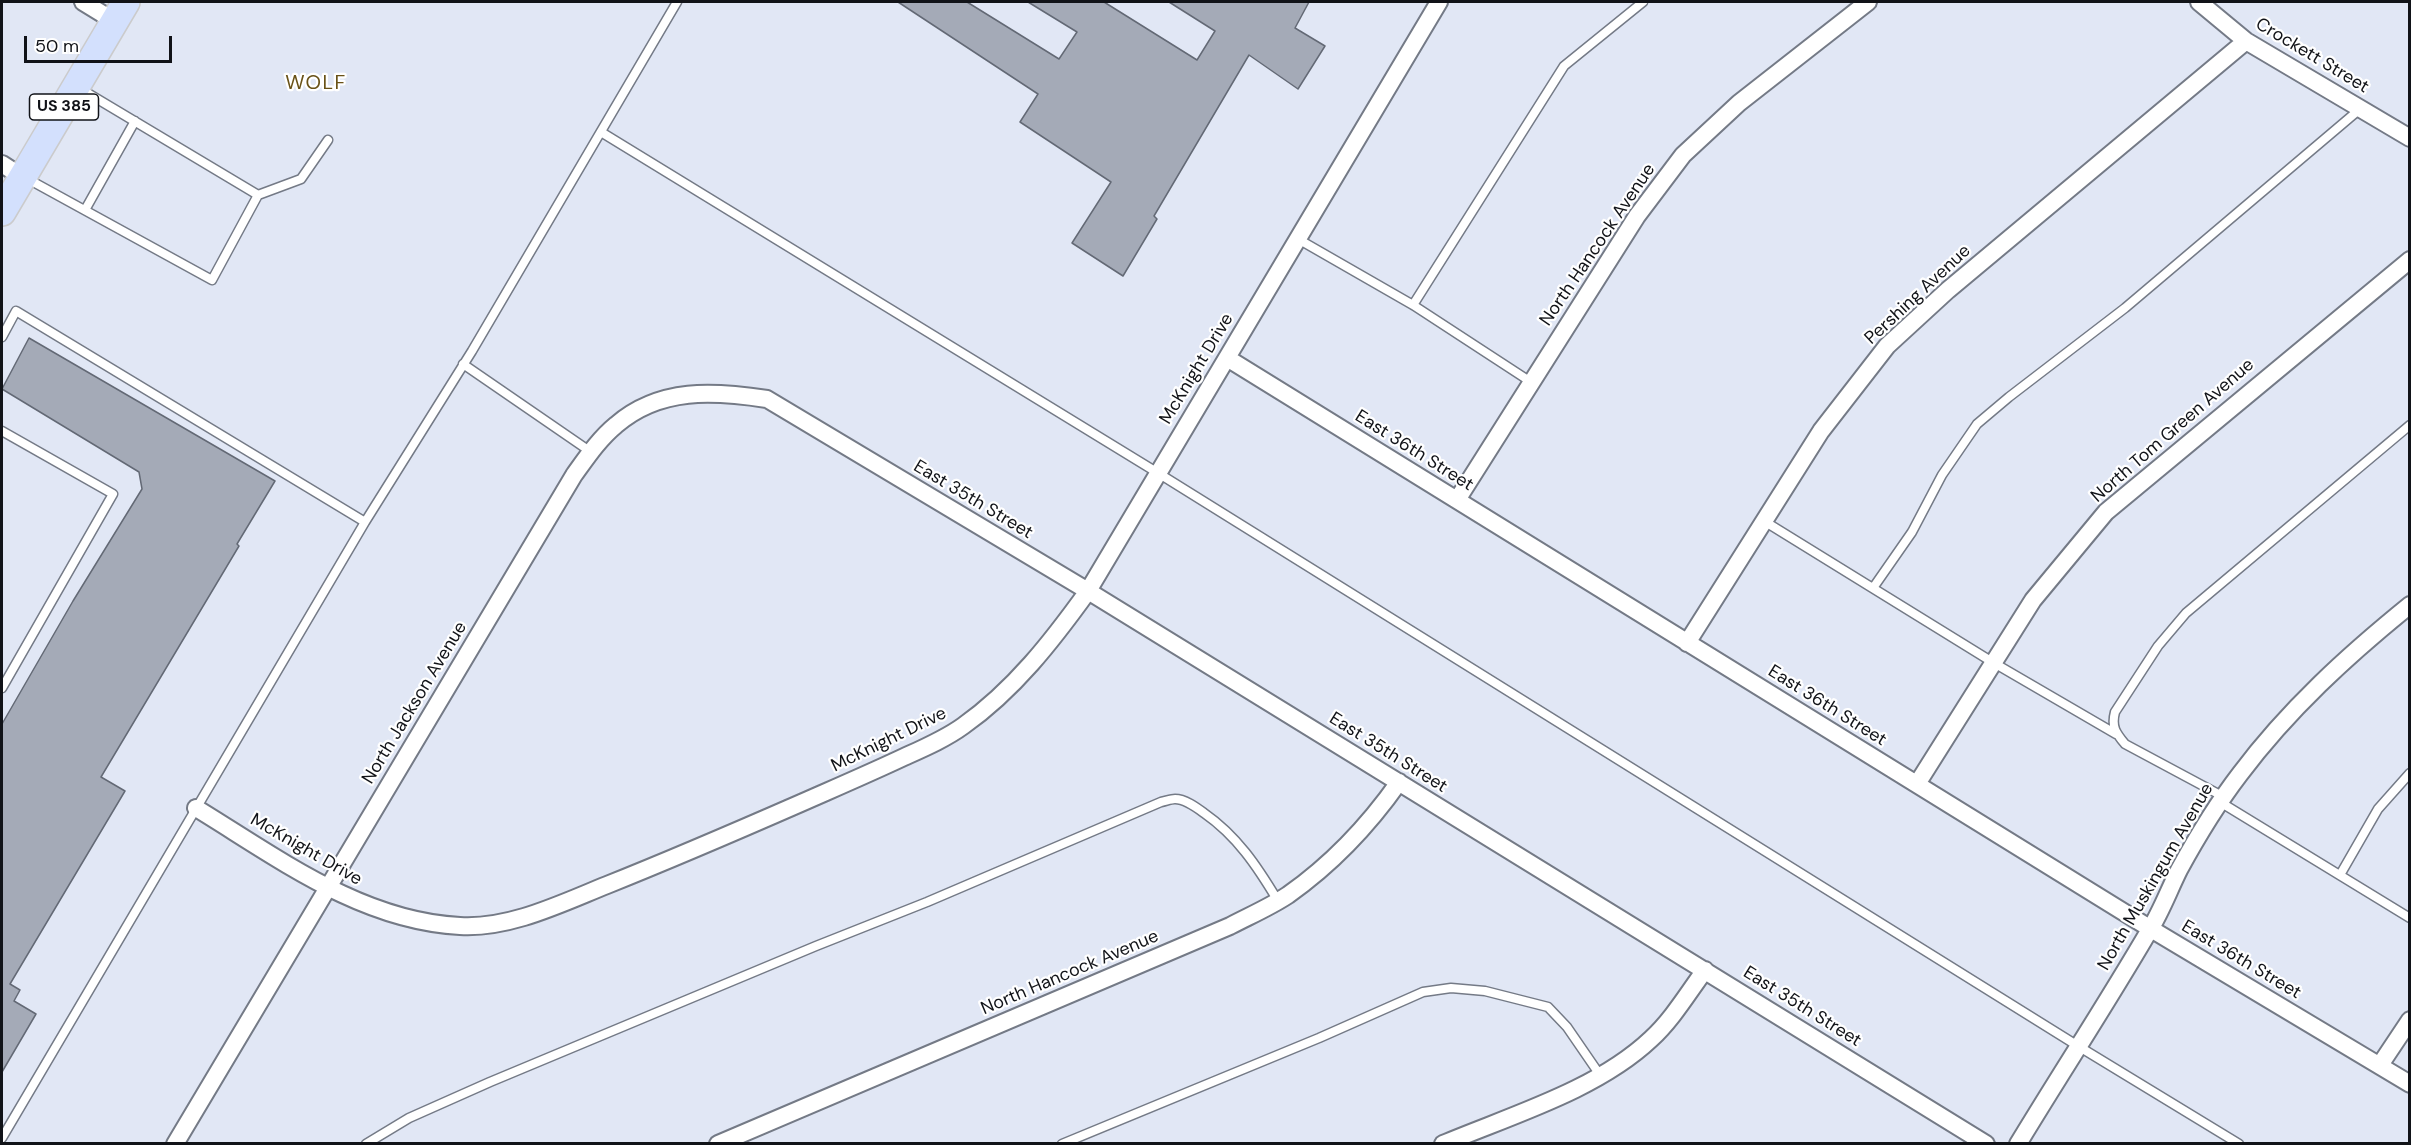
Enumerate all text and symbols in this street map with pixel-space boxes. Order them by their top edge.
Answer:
street label: Crockett Street [2251,14,2373,98]
scale bar [27,24,176,62]
text: 50 m [35,34,79,58]
district label: WOLF [285,72,347,96]
road number: US 385 [29,94,98,120]
street label: North Hancock Avenue [1536,160,1660,330]
street label: Pershing Avenue [1861,240,1975,350]
street label: McKnight Drive [1155,310,1239,428]
street label: North Tom Green Avenue [2087,354,2259,508]
street label: East 36th Street [1351,406,1477,496]
street label: East 35th Street [909,456,1037,544]
street label: North Jackson Avenue [358,618,472,788]
street label: East 36th Street [1764,661,1890,751]
street label: McKnight Drive [828,703,950,777]
street label: East 35th Street [1325,708,1451,798]
street label: North Muskingum Avenue [2094,780,2218,974]
street label: McKnight Drive [246,809,366,891]
street label: East 36th Street [2177,916,2305,1004]
street label: North Hancock Avenue [978,926,1162,1020]
street label: East 35th Street [1739,962,1865,1052]

